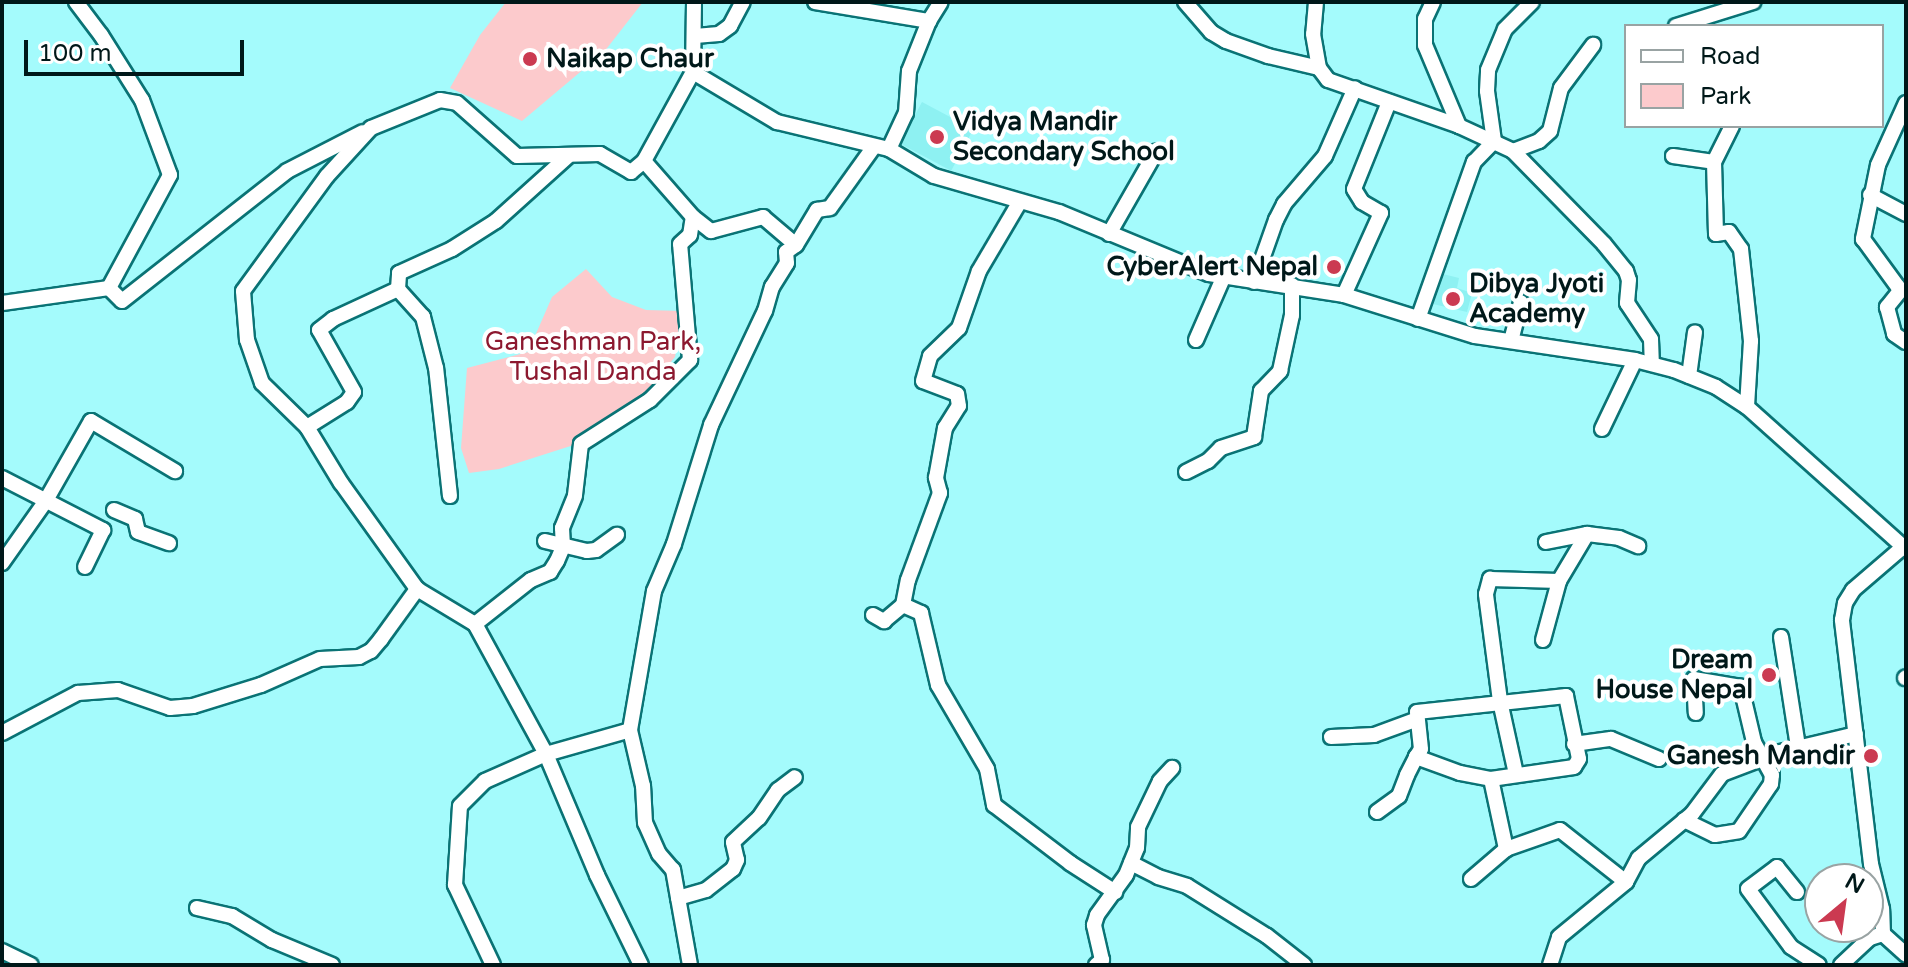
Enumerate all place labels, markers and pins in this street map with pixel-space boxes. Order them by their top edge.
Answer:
place label: Naikap Chaur [546,43,714,75]
marker: Naikap Chaur [521,50,539,68]
place label: Vidya Mandir Secondary School [953,106,1175,168]
marker: Vidya Mandir Secondary School [928,128,946,146]
place label: CyberAlert Nepal [1106,251,1318,283]
marker: CyberAlert Nepal [1325,258,1343,276]
place label: Dibya Jyoti Academy [1469,268,1604,330]
marker: Dibya Jyoti Academy [1444,290,1462,308]
place label: Dream House Nepal [1595,644,1753,706]
marker: Dream House Nepal [1760,666,1778,684]
place label: Ganesh Mandir [1667,740,1855,772]
marker: Ganesh Mandir [1862,747,1880,765]

